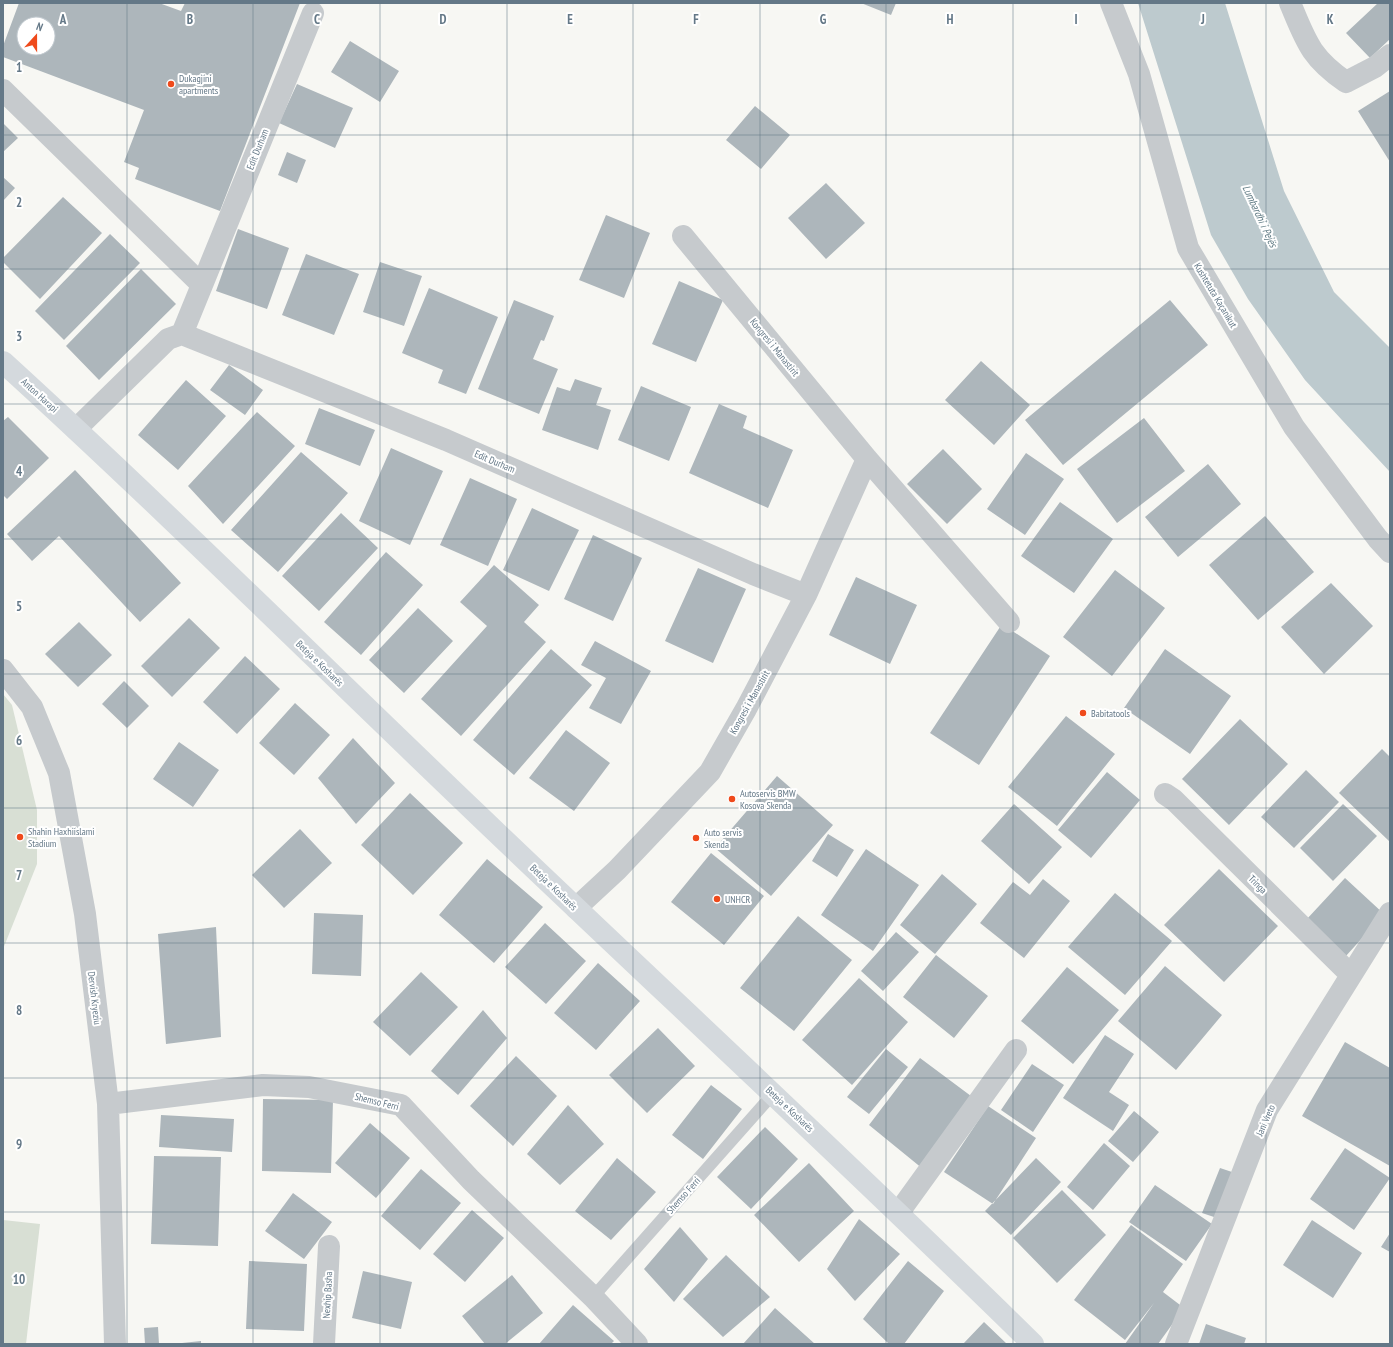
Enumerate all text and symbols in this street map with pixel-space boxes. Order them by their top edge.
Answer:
text: A [59,11,67,28]
text: B [187,11,193,28]
text: C [314,11,320,28]
text: D [440,11,447,28]
text: E [567,11,573,28]
text: F [693,11,699,28]
text: G [820,11,827,28]
text: H [947,11,954,28]
text: I [1074,11,1078,28]
text: J [1200,11,1205,28]
text: K [1327,11,1334,28]
north arrow [16,16,56,56]
text: N [34,19,45,34]
text: 1 [16,59,22,76]
place label: Dukagjini apartments [179,72,219,97]
marker: Dukagjini apartments [166,79,176,89]
street label: Edit Durham [243,127,272,172]
water label: Lumbardhi i Pejës [1239,183,1281,251]
text: 2 [16,194,22,211]
street label: Kushtetuta Kaçanikut [1191,260,1240,330]
street label: Kongresi i Manastirit [747,316,802,379]
text: 3 [16,328,22,345]
street label: Anton Harapi [19,375,61,415]
street label: Edit Durham [473,447,517,476]
text: 4 [16,463,23,480]
text: 5 [16,598,22,615]
street label: Beteja e Kosharës [293,637,347,690]
street label: Kongresi i Manastirit [727,668,772,736]
place label: Babitatools [1091,707,1131,720]
marker: Babitatools [1078,708,1088,718]
text: 6 [16,732,22,749]
place label: Autoservis BMW Kosova Skenda [740,787,796,812]
marker: Autoservis BMW Kosova Skenda [727,794,737,804]
place label: Shahin Haxhiislami Stadium [28,825,94,850]
place label: Auto servis Skenda [704,826,742,851]
marker: Shahin Haxhiislami Stadium [15,832,25,842]
marker: Auto servis Skenda [691,833,701,843]
street label: Beteja e Kosharës [527,861,581,914]
text: 7 [16,867,22,884]
street label: Tringa [1246,872,1270,896]
place label: UNHCR [725,893,751,906]
marker: UNHCR [712,894,722,904]
street label: Dervish Kryeziu [85,971,104,1025]
text: 8 [16,1002,22,1019]
street label: Beteja e Kosharës [763,1084,817,1135]
street label: Shemso Ferri [353,1090,400,1113]
street label: Jani Vreto [1252,1103,1278,1139]
text: 9 [16,1136,22,1153]
street label: Shemso Ferri [663,1174,703,1216]
text: 10 [13,1271,25,1288]
street label: Nexhip Basha [320,1271,335,1319]

